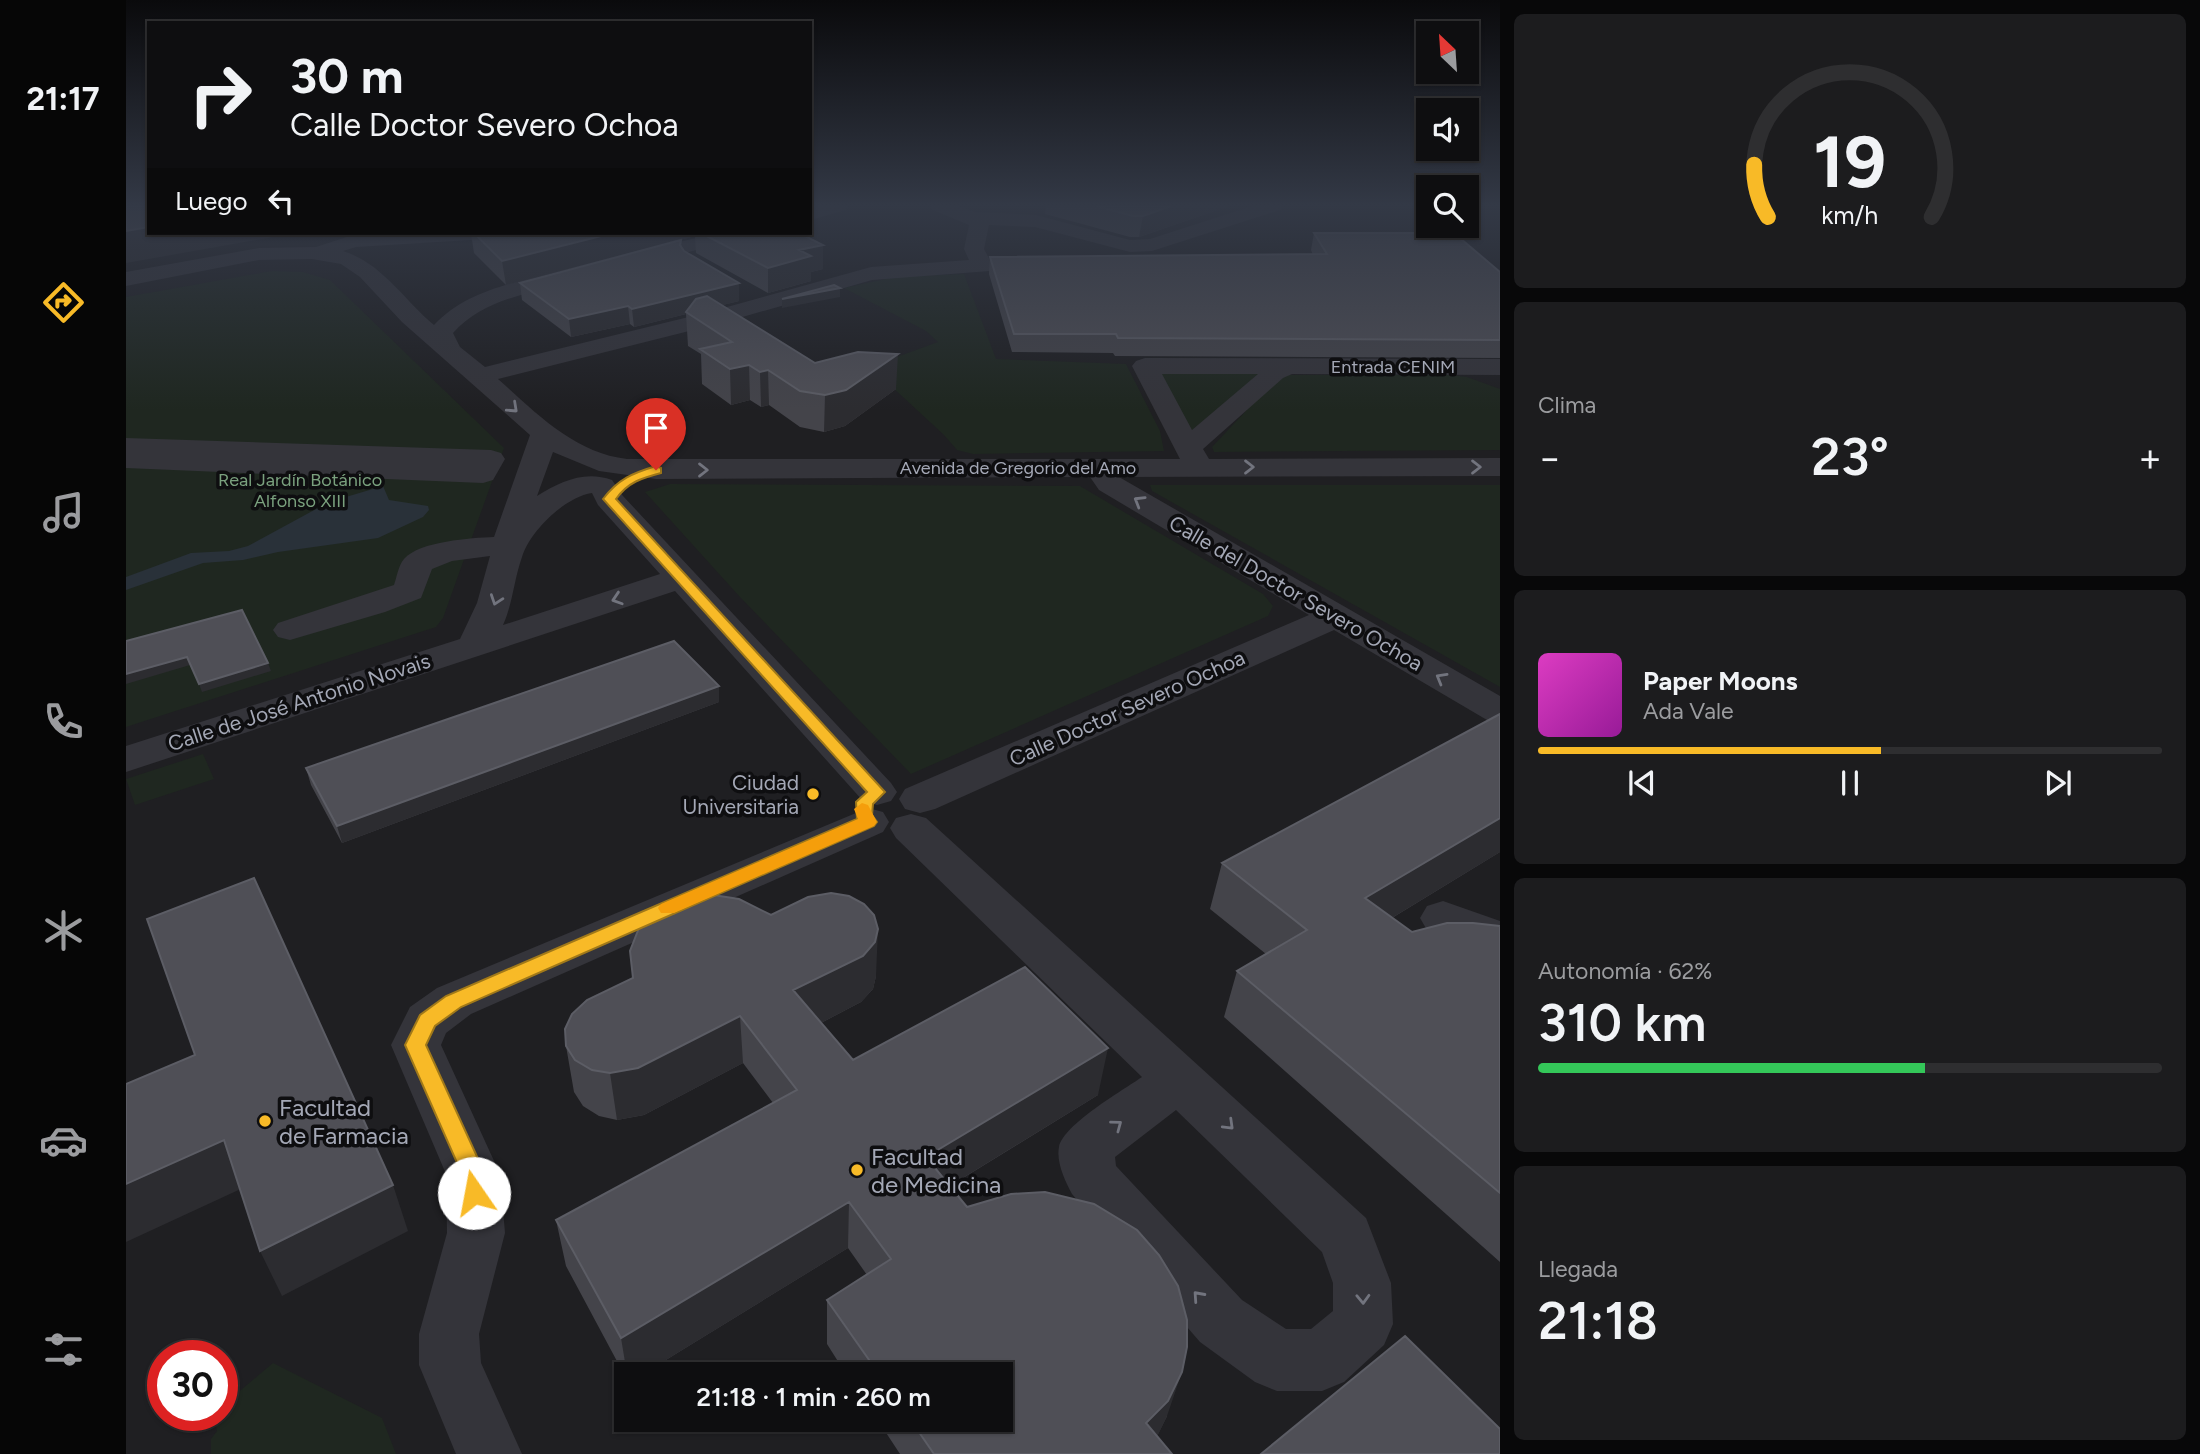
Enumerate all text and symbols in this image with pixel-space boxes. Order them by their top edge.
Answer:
north arrow [1416,21,1479,84]
map controls [1416,21,1479,238]
text: 30 m [290,46,403,105]
icon: right [175,49,266,140]
text: 21:17 [27,80,99,118]
button: sound [1416,98,1479,161]
text: Calle Doctor Severo Ochoa [290,106,679,144]
text: 19 [1814,118,1886,205]
button: search [1416,175,1479,238]
icon: left [262,182,300,220]
text: Luego [175,185,248,217]
text: km/h [1821,200,1879,230]
icon: directions [39,278,88,327]
street label: Entrada CENIM [1331,356,1455,378]
text: Clima [1538,391,1596,419]
pin [626,398,686,470]
one-way arrow [505,400,518,412]
icon: arrive [637,409,675,447]
text: 23° [1811,426,1889,488]
text: − [1538,435,1562,481]
text: + [2138,435,2162,481]
street label: Avenida de Gregorio del Amo [900,457,1136,479]
one-way arrow [1244,459,1255,475]
one-way arrow [1472,459,1482,475]
one-way arrow [698,462,709,478]
park label: Real Jardín Botánico Alfonso XIII [218,469,382,512]
icon: music [39,488,88,537]
one-way arrow [1133,496,1146,509]
street label: Calle del Doctor Severo Ochoa [1165,510,1427,676]
one-way arrow [611,591,624,605]
one-way arrow [490,593,504,605]
street label: Calle Doctor Severo Ochoa [1005,645,1249,771]
street label: Calle de José Antonio Novais [165,648,433,756]
text: Paper Moons [1643,665,1798,697]
one-way arrow [1435,673,1448,686]
icon: phone [39,697,88,746]
text: Ada Vale [1643,697,1734,725]
icon: previous [1623,764,1661,802]
icon: pause [1831,764,1869,802]
icon: next [2039,764,2077,802]
place label: Ciudad Universitaria [682,770,799,819]
marker: Ciudad Universitaria [805,786,821,802]
icon: climate [39,906,88,955]
text: Autonomía · 62% [1538,957,1712,985]
text: 310 km [1538,992,1706,1054]
place label: Facultad de Farmacia [279,1093,409,1150]
marker: Facultad de Farmacia [257,1113,273,1129]
icon: car [39,1116,88,1165]
one-way arrow [1220,1116,1233,1129]
one-way arrow [1109,1120,1122,1133]
place label: Facultad de Medicina [871,1142,1001,1199]
position arrow [437,1156,511,1230]
marker: Facultad de Medicina [849,1162,865,1178]
text: Llegada [1538,1255,1618,1283]
text: 21:18 [1538,1290,1658,1352]
one-way arrow [1193,1291,1206,1304]
one-way arrow [1355,1294,1370,1305]
icon: filters [39,1325,88,1374]
speed limit sign: 30 [147,1340,238,1431]
text: 21:18 · 1 min · 260 m [696,1381,931,1413]

